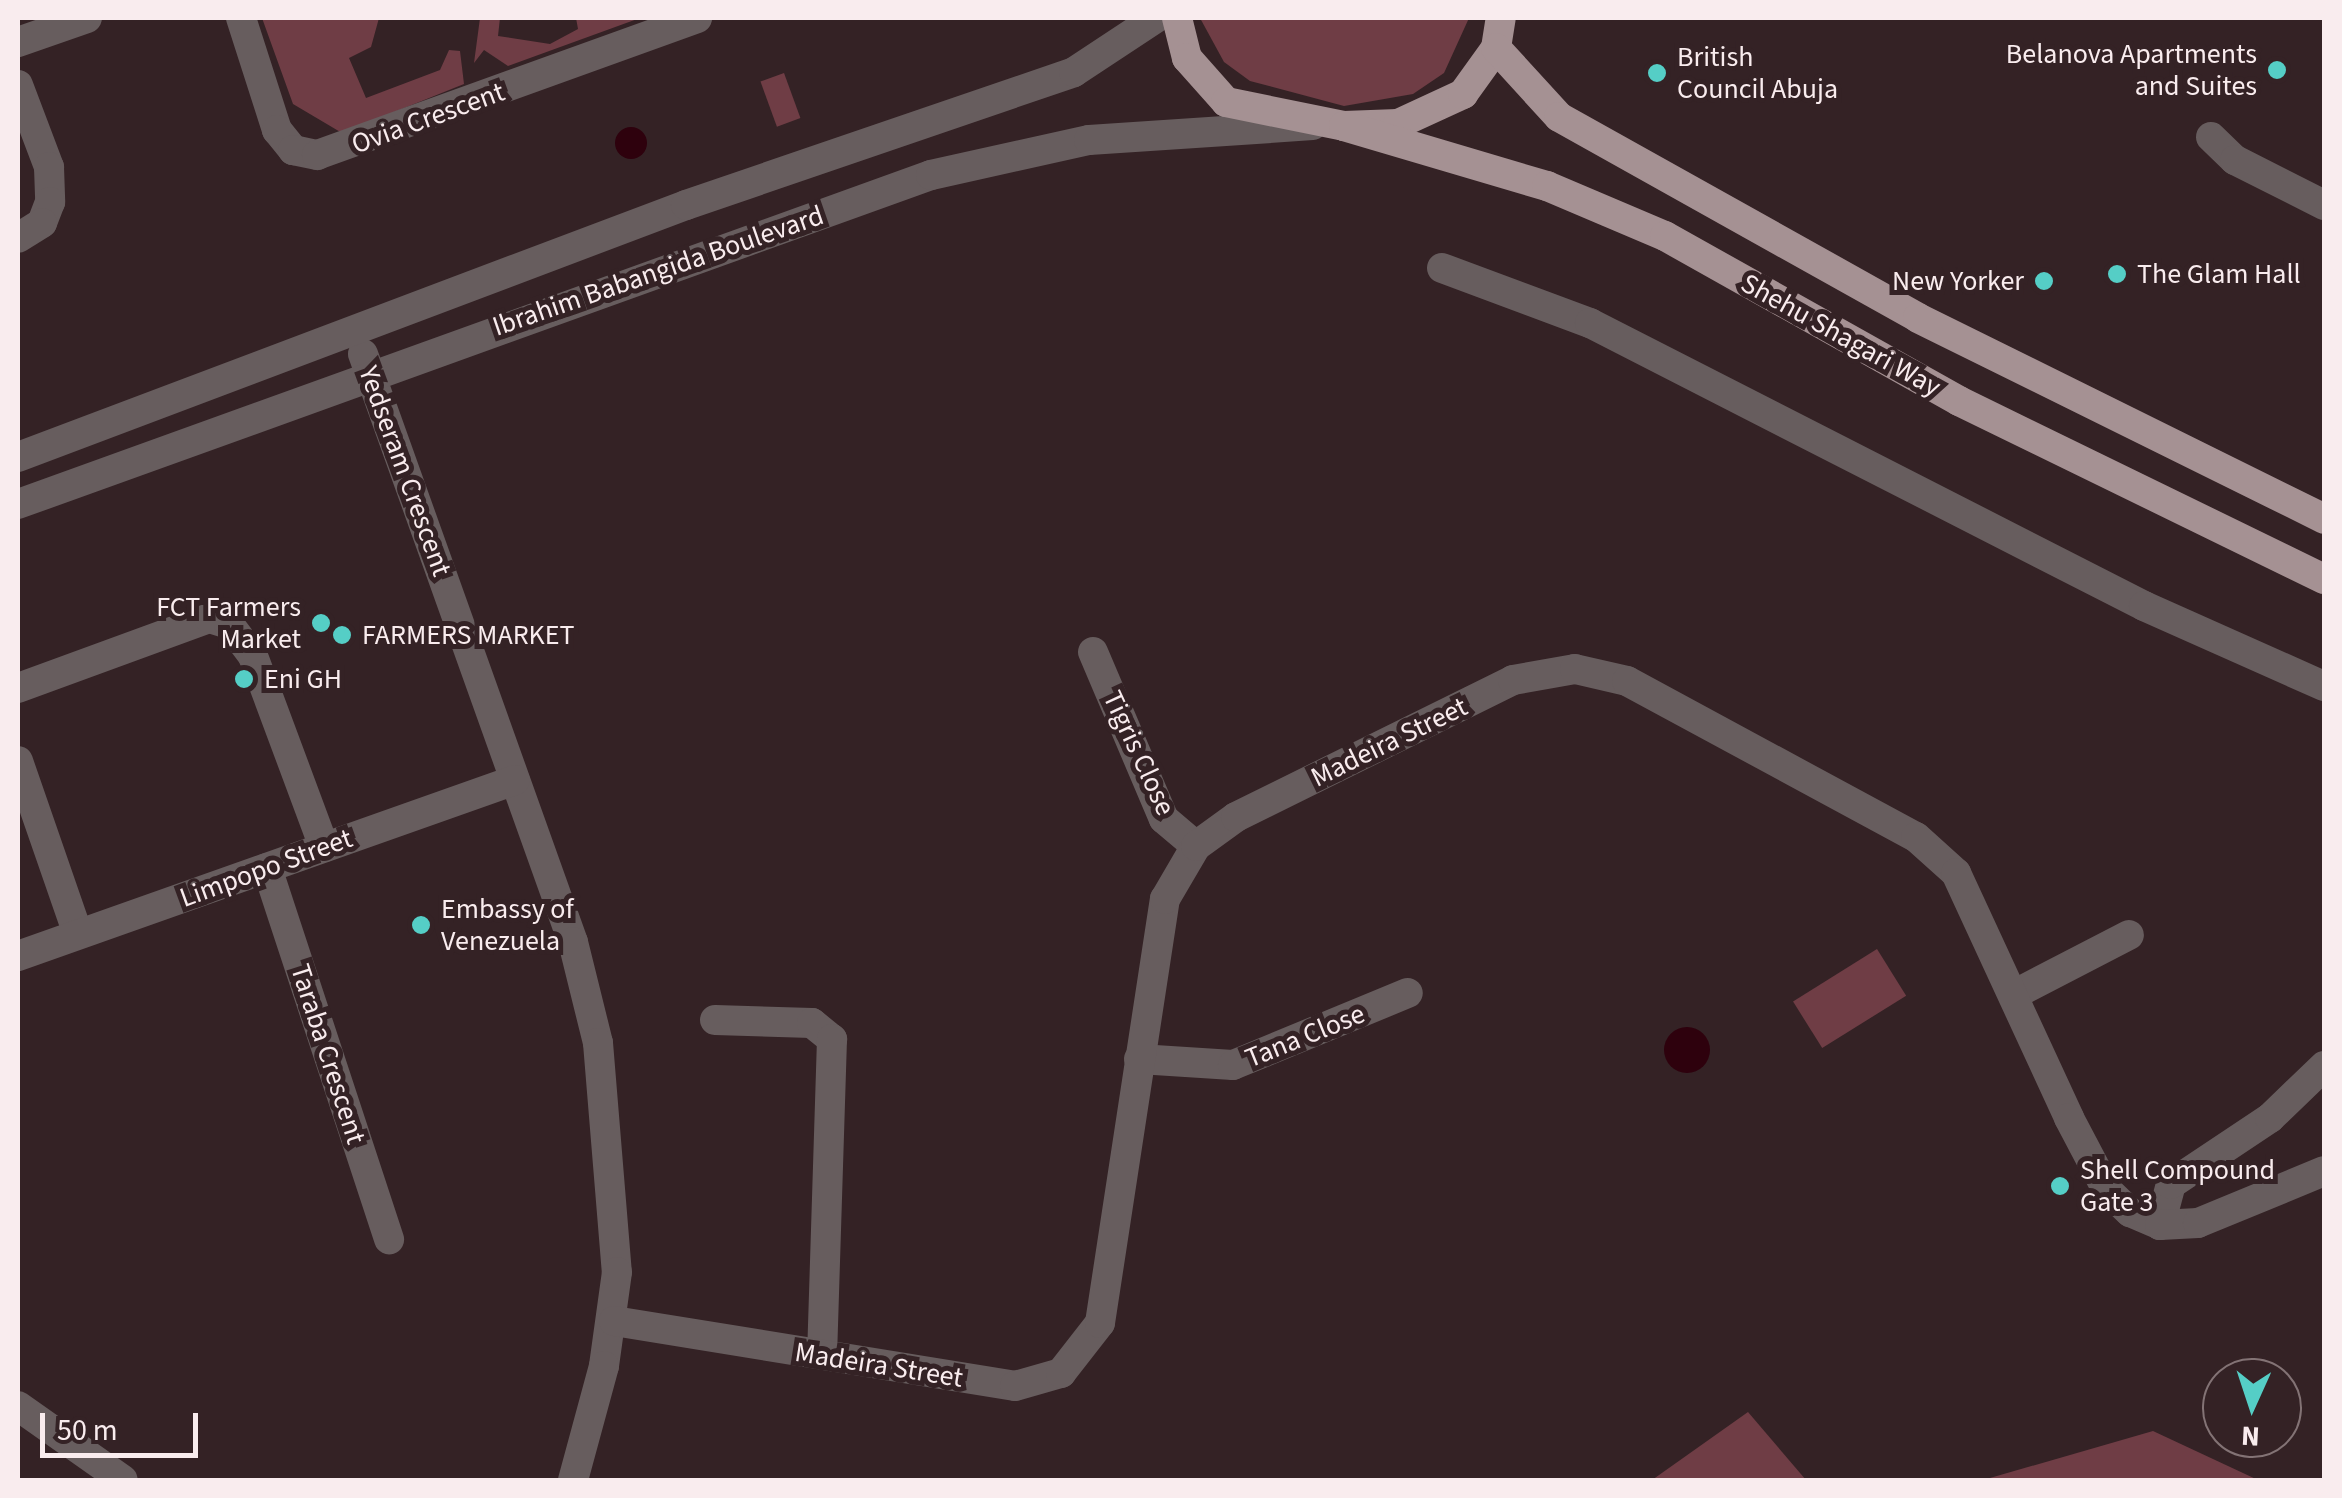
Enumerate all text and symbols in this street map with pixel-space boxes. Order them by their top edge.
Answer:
place label: Belanova Apartments and Suites [2006,37,2257,103]
place label: British Council Abuja [1677,40,1838,106]
marker: Belanova Apartments and Suites [2266,59,2288,81]
marker: British Council Abuja [1646,62,1668,84]
street label: Ovia Crescent [347,75,509,161]
street label: Ibrahim Babangida Boulevard [488,198,828,344]
place label: The Glam Hall [2137,257,2301,291]
marker: The Glam Hall [2106,263,2128,285]
place label: New Yorker [1892,264,2024,298]
street label: Shehu Shagari Way [1735,266,1947,404]
marker: New Yorker [2033,270,2055,292]
street label: Yedseram Crescent [351,361,459,581]
place label: FCT Farmers Market [156,590,301,656]
marker: FCT Farmers Market [310,612,332,634]
place label: FARMERS MARKET [362,618,575,652]
marker: FARMERS MARKET [331,624,353,646]
place label: Eni GH [264,662,342,696]
marker: Eni GH [233,668,255,690]
street label: Tigris Close [1095,685,1183,821]
street label: Madeira Street [1305,690,1473,794]
street label: Limpopo Street [175,821,357,915]
place label: Embassy of Venezuela [441,892,574,958]
marker: Embassy of Venezuela [410,914,432,936]
street label: Taraba Crescent [283,960,373,1148]
street label: Tana Close [1240,997,1370,1075]
place label: Shell Compound Gate 3 [2080,1153,2275,1219]
marker: Shell Compound Gate 3 [2049,1175,2071,1197]
street label: Madeira Street [793,1335,965,1395]
north arrow [2202,1358,2302,1458]
scale bar [45,1393,202,1455]
text: 50 m [57,1409,118,1452]
text: N [2240,1416,2261,1456]

